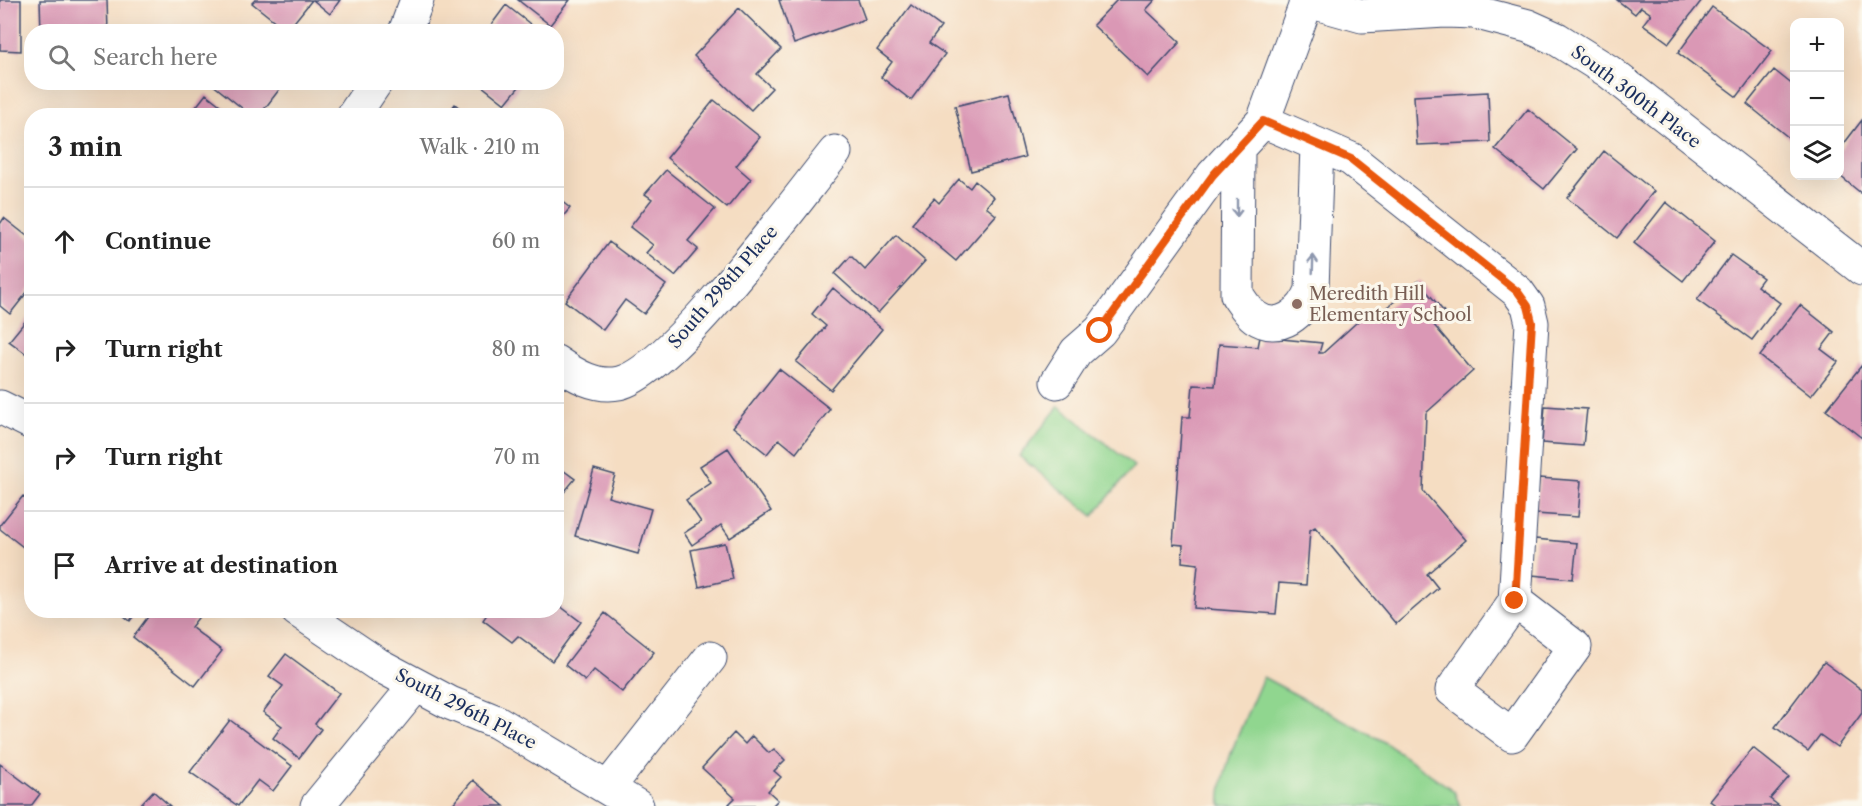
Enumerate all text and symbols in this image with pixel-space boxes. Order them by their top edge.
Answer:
map controls [1790,18,1844,180]
button: + [1790,18,1844,72]
search box [24,24,564,90]
icon: search [45,41,78,74]
street label: South 300th Place [1567,41,1705,153]
text: Search here [93,44,218,71]
button: − [1790,72,1844,126]
button: layers [1790,126,1844,180]
text: 3 min [48,131,122,163]
text: Walk · 210 m [419,135,540,159]
one-way arrow [1231,197,1243,217]
street label: South 298th Place [664,221,782,353]
icon: ahead [48,225,81,258]
text: Continue [105,228,211,255]
text: 60 m [492,229,540,253]
one-way arrow [1307,255,1318,275]
place label: Meredith Hill Elementary School [1309,283,1472,326]
marker: Meredith Hill Elementary School [1290,297,1304,311]
route start [1086,317,1112,343]
icon: right [48,333,81,366]
text: Turn right [105,336,223,363]
text: 80 m [492,337,540,361]
icon: right [48,441,81,474]
text: Turn right [105,444,223,471]
text: 70 m [494,445,540,469]
icon: arrive [48,549,81,582]
text: Arrive at destination [105,552,338,579]
route end [1501,587,1527,613]
street label: South 296th Place [392,664,540,754]

